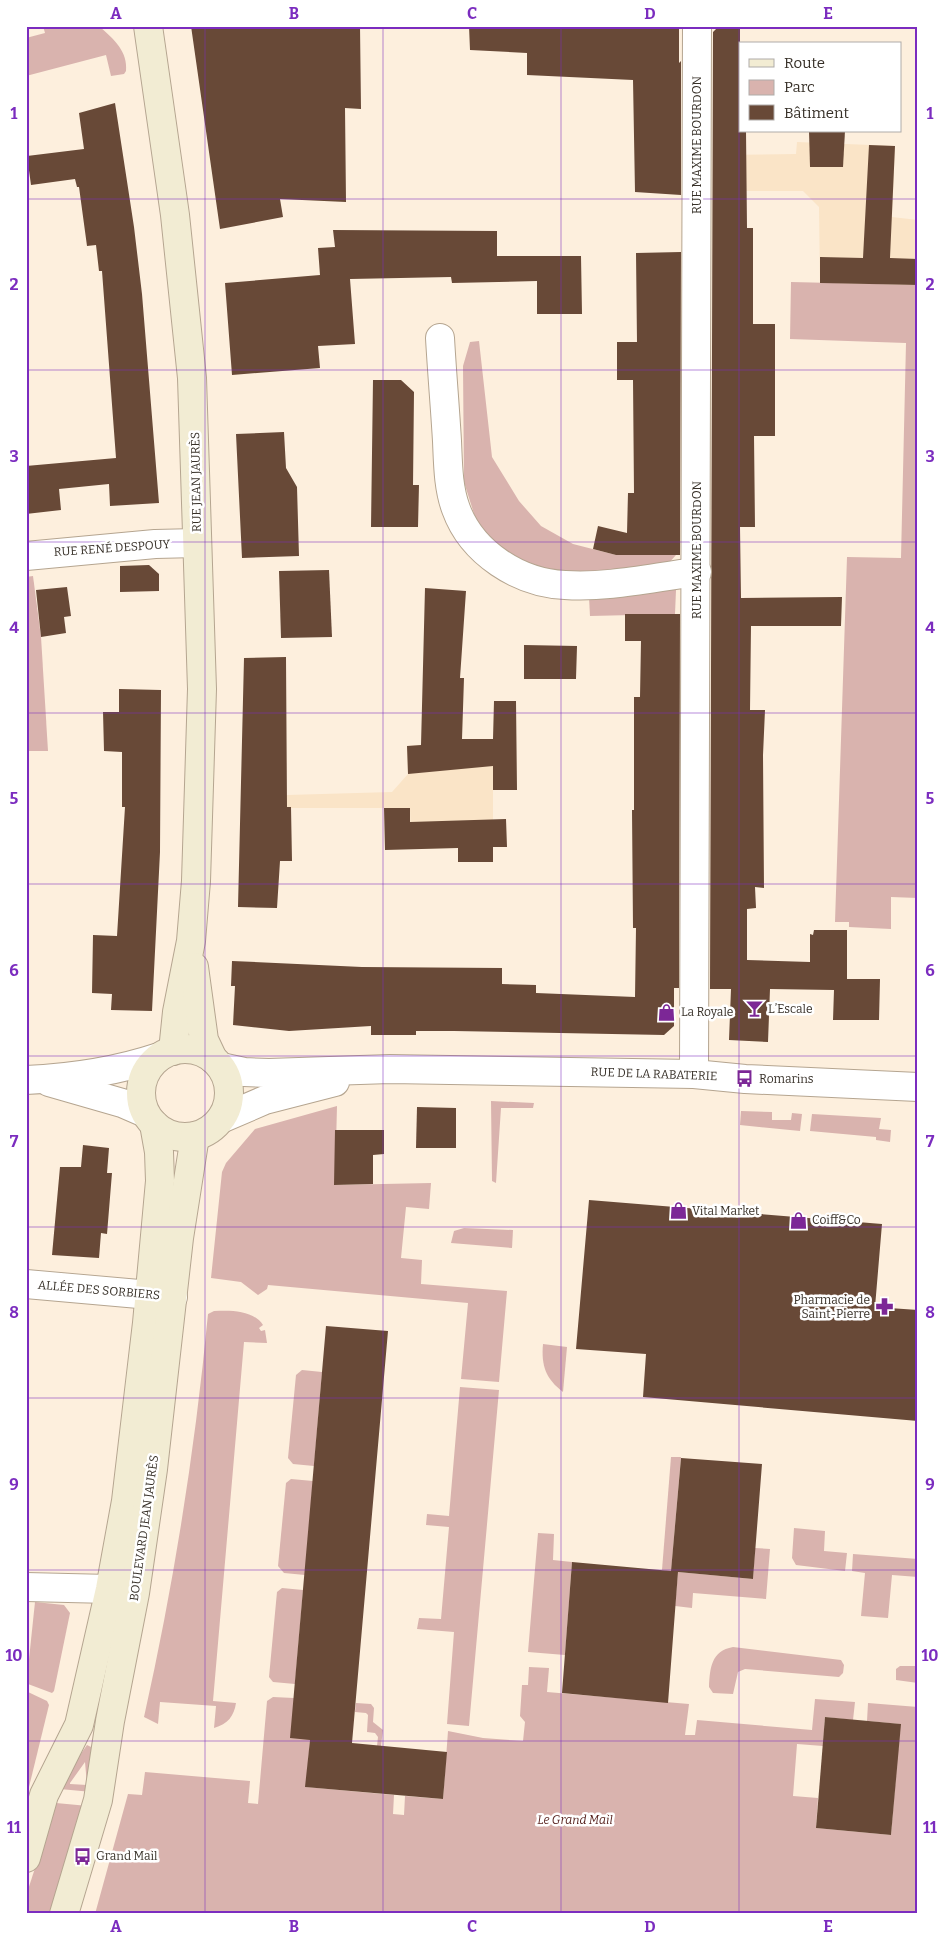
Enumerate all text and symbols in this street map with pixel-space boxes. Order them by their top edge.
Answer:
text: A [110,4,122,23]
text: B [289,4,299,23]
text: C [467,4,477,23]
text: D [644,4,656,23]
text: E [823,4,833,23]
legend [739,42,902,132]
text: Route [784,54,825,72]
street label: RUE MAXIME BOURDON [690,75,704,214]
text: Parc [784,78,815,96]
text: 1 [11,104,18,123]
text: Bâtiment [784,104,849,122]
text: 1 [927,104,934,123]
text: 2 [9,275,19,294]
text: 2 [925,275,935,294]
street label: RUE JEAN JAURÈS [187,432,204,532]
text: 3 [9,447,19,466]
text: 3 [925,447,935,466]
street label: RUE MAXIME BOURDON [690,480,704,619]
street label: RUE RENÉ DESPOUY [53,536,171,559]
text: 4 [9,618,19,637]
text: 4 [925,618,935,637]
text: 5 [10,789,19,808]
text: 5 [926,789,935,808]
text: 6 [9,961,19,980]
text: 6 [925,961,935,980]
bar icon: L’Escale [744,999,764,1019]
shop icon: La Royale [657,1002,677,1022]
place label: L’Escale [768,1002,813,1016]
place label: La Royale [681,1005,733,1019]
street label: RUE DE LA RABATERIE [590,1065,718,1083]
bus stop icon: Romarins [735,1069,755,1089]
place label: Romarins [759,1072,814,1086]
text: 7 [10,1132,19,1151]
text: 7 [926,1132,935,1151]
shop icon: Vital Market [668,1201,688,1221]
place label: Vital Market [692,1204,760,1218]
shop icon: Coiff&Co [788,1210,808,1230]
place label: Coiff&Co [812,1213,861,1227]
street label: ALLÉE DES SORBIERS [37,1277,161,1302]
place label: Pharmacie de Saint-Pierre [794,1293,870,1321]
pharmacy icon: Pharmacie de Saint-Pierre [874,1297,894,1317]
text: 8 [9,1303,19,1322]
text: 8 [925,1303,935,1322]
street label: BOULEVARD JEAN JAURÈS [126,1454,161,1602]
text: 9 [9,1475,19,1494]
text: 9 [925,1475,935,1494]
text: 10 [5,1646,23,1665]
text: 10 [921,1646,939,1665]
park label: Le Grand Mail [537,1813,613,1827]
text: 11 [7,1818,21,1837]
text: 11 [923,1818,937,1837]
bus stop icon: Grand Mail [72,1846,92,1866]
place label: Grand Mail [96,1849,158,1863]
text: A [110,1917,122,1936]
text: B [289,1917,299,1936]
text: C [467,1917,477,1936]
text: D [644,1917,656,1936]
text: E [823,1917,833,1936]

